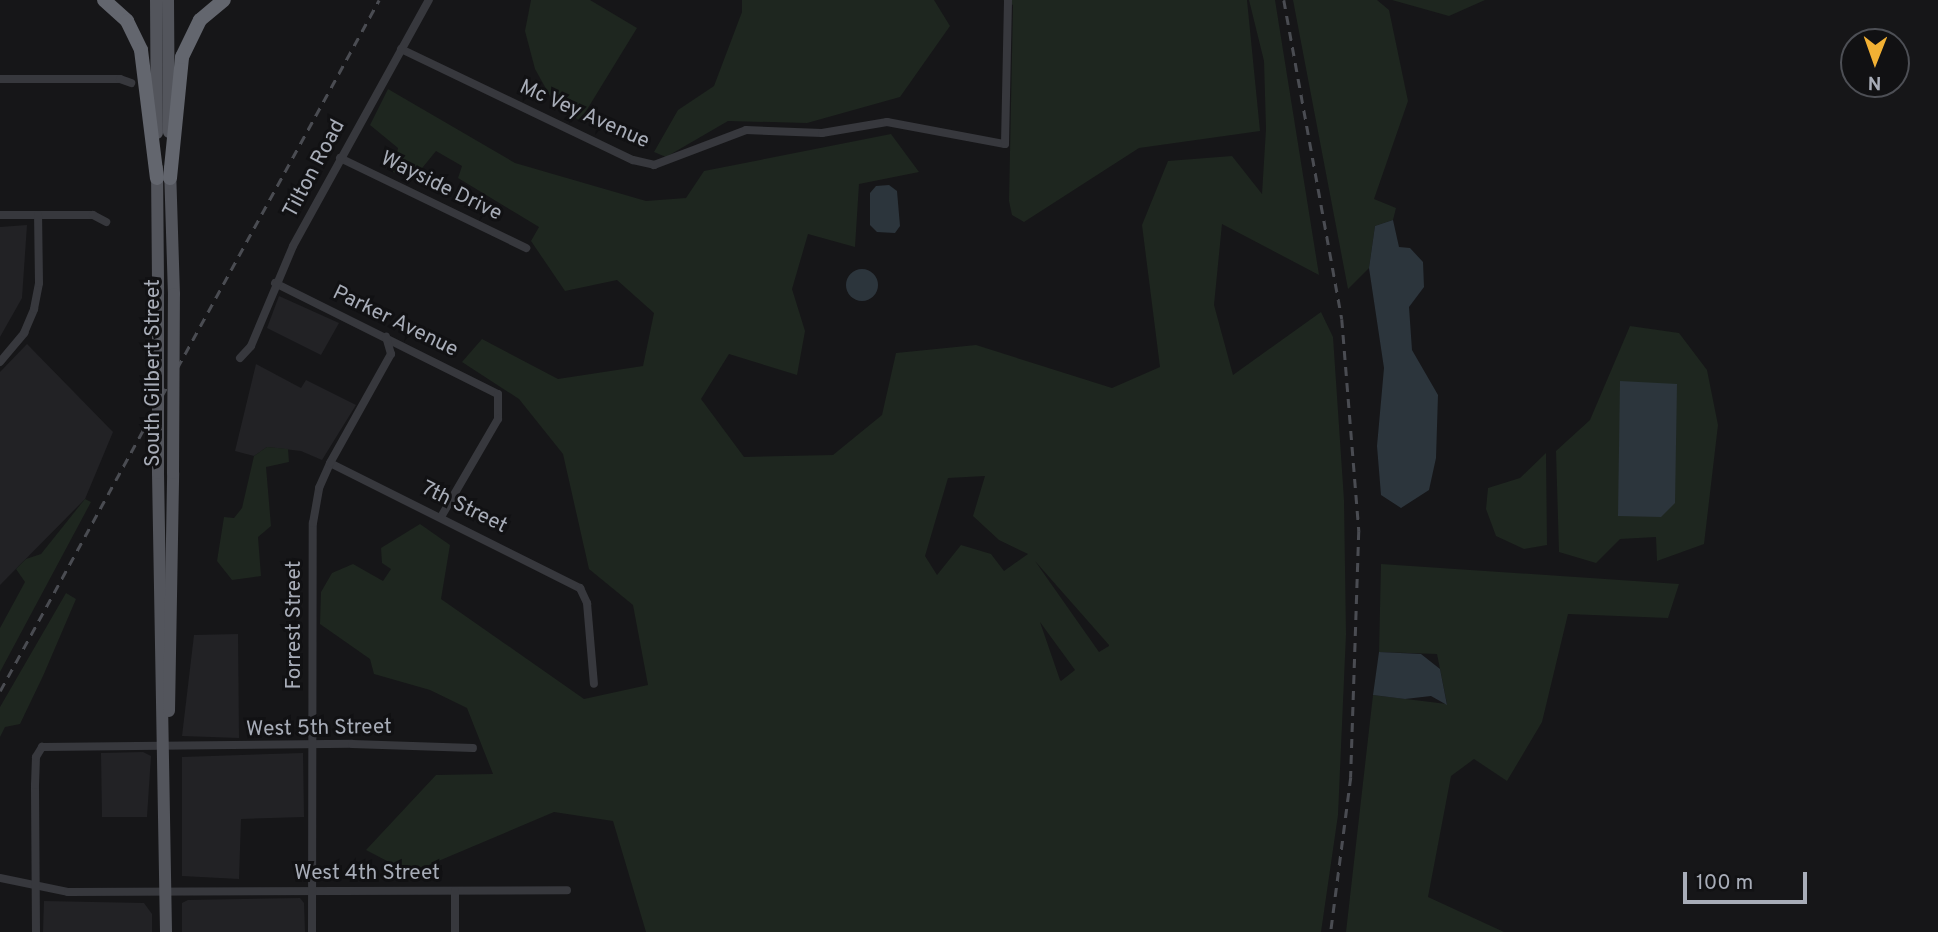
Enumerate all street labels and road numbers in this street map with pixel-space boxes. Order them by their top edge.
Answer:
street label: Mc Vey Avenue [514,75,654,155]
street label: Tilton Road [279,115,351,223]
street label: Wayside Drive [376,147,506,227]
street label: South Gilbert Street [141,279,167,467]
street label: Parker Avenue [328,281,462,363]
street label: 7th Street [417,476,511,540]
street label: Forrest Street [282,561,308,689]
street label: West 5th Street [246,715,392,743]
street label: West 4th Street [294,861,440,887]

